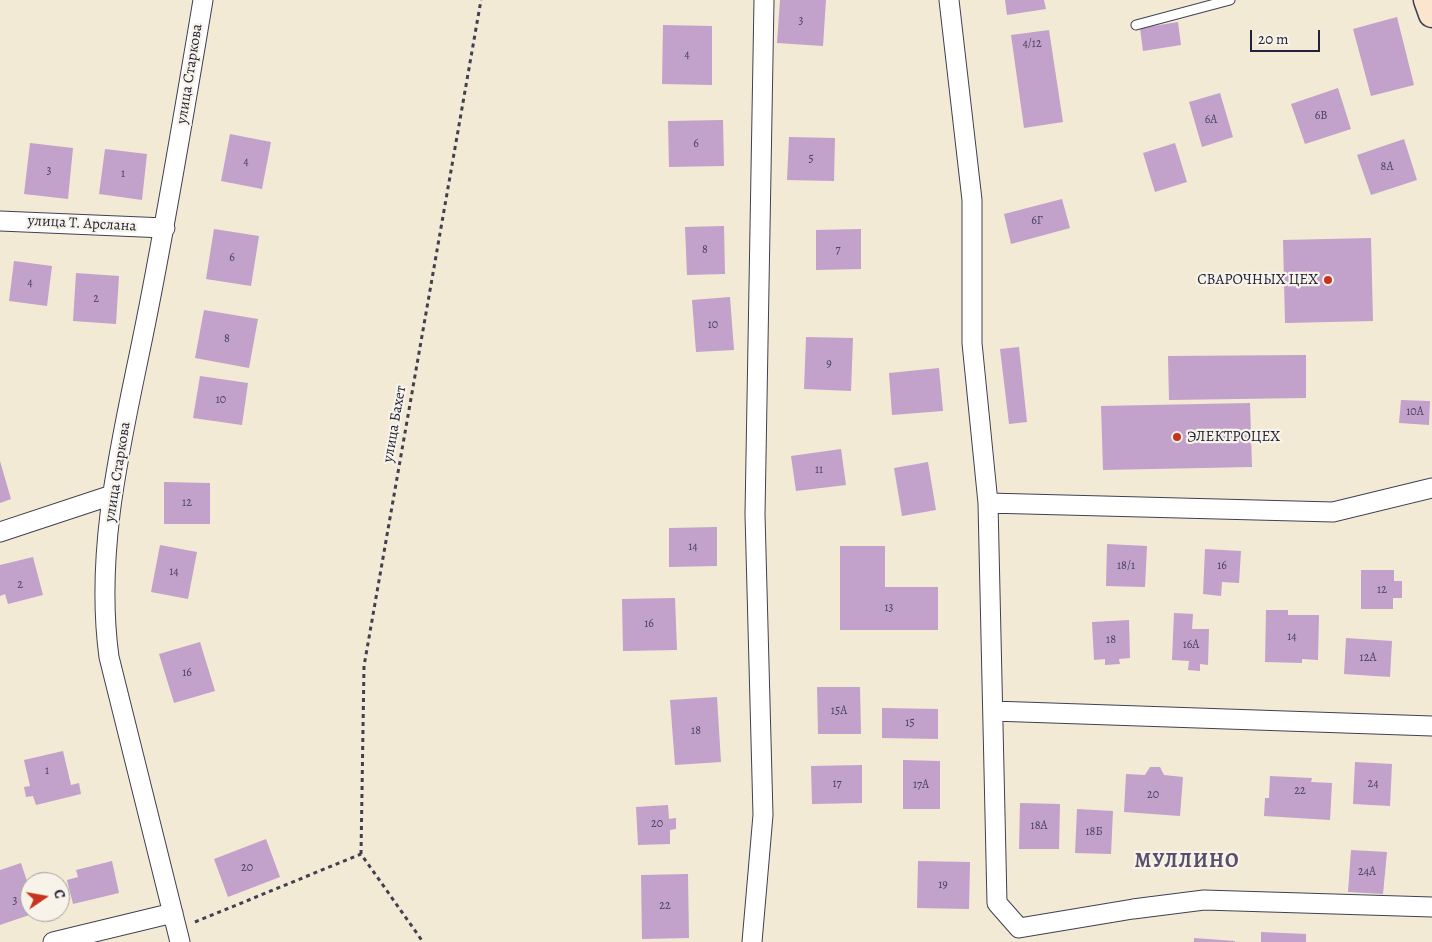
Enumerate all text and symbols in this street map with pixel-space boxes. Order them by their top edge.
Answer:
house number: 3 [799,14,803,28]
scale bar [1252,20,1322,52]
street label: улица Старкова [173,23,207,125]
text: 20 m [1258,29,1289,49]
house number: 4/12 [1022,37,1042,51]
house number: 4 [684,48,690,62]
house number: 6В [1315,109,1327,123]
house number: 6А [1205,113,1217,127]
house number: 6 [693,137,699,151]
house number: 5 [808,152,814,166]
house number: 4 [243,155,249,169]
house number: 8А [1381,160,1393,174]
house number: 3 [47,164,51,178]
house number: 1 [121,167,125,181]
street label: улица Т. Арслана [27,212,137,236]
house number: 6Г [1031,214,1043,228]
house number: 8 [702,243,708,257]
house number: 7 [835,243,841,257]
house number: 6 [229,251,235,265]
place label: СВАРОЧНЫХ ЦЕХ [1197,271,1318,289]
marker: СВАРОЧНЫХ ЦЕХ [1322,274,1334,286]
house number: 4 [27,276,33,290]
house number: 2 [93,292,99,306]
house number: 10 [708,318,718,332]
house number: 8 [224,332,230,346]
house number: 9 [826,357,832,371]
street label: улица Бахет [379,384,411,464]
house number: 10 [216,393,226,407]
house number: 10А [1406,405,1424,419]
street label: улица Старкова [101,421,135,523]
place label: ЭЛЕКТРОЦЕХ [1187,428,1280,446]
marker: ЭЛЕКТРОЦЕХ [1171,431,1183,443]
house number: 11 [815,463,823,477]
house number: 12 [182,496,192,510]
house number: 14 [688,540,698,554]
house number: 18/1 [1117,559,1135,573]
house number: 16 [1217,559,1227,573]
house number: 14 [169,565,179,579]
house number: 2 [17,578,23,592]
house number: 12 [1377,583,1387,597]
house number: 13 [884,601,894,615]
house number: 16 [644,617,654,631]
house number: 14 [1287,630,1297,644]
house number: 18 [1106,633,1116,647]
house number: 16А [1183,638,1199,652]
house number: 12А [1360,651,1376,665]
house number: 16 [182,666,192,680]
house number: 15А [831,704,847,718]
house number: 15 [905,716,915,730]
house number: 18 [691,724,701,738]
house number: 1 [45,764,49,778]
house number: 17 [832,777,842,791]
house number: 24 [1367,777,1379,791]
house number: 17А [913,778,929,792]
house number: 22 [1294,784,1306,798]
house number: 20 [1147,788,1159,802]
house number: 20 [651,817,663,831]
house number: 18А [1031,819,1047,833]
house number: 18Б [1085,825,1103,839]
district label: МУЛЛИНО [1134,850,1240,874]
house number: 20 [241,861,253,875]
house number: 24А [1358,865,1376,879]
north arrow [20,872,70,922]
house number: 19 [938,878,948,892]
text: С [49,888,69,900]
house number: 3 [13,894,17,908]
house number: 22 [659,899,671,913]

